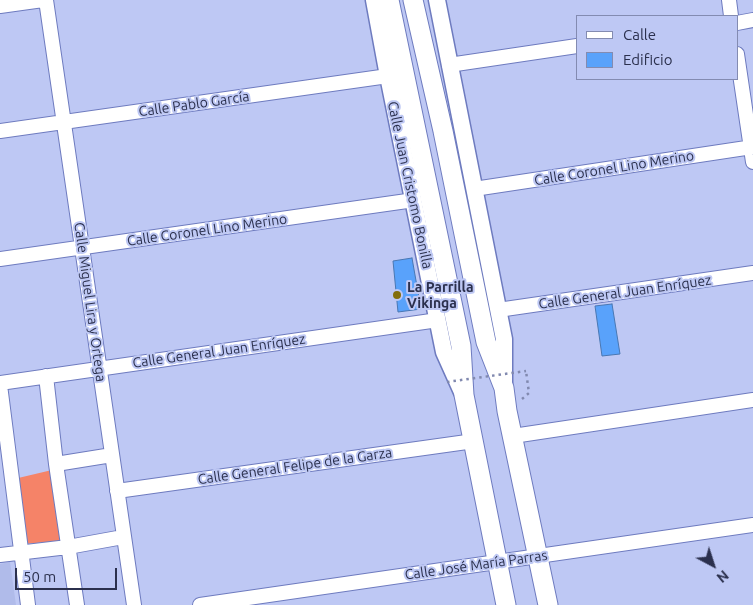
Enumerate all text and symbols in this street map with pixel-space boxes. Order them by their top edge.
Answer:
legend [576,15,738,80]
text: Calle [623,26,656,43]
text: Edificio [623,51,672,68]
street label: Calle Pablo García [138,88,250,120]
street label: Calle Juan Cristomo Bonilla [384,100,436,270]
street label: Calle Coronel Lino Merino [533,147,695,189]
street label: Calle Coronel Lino Merino [126,210,288,250]
street label: Calle Miguel Lira y Ortega [70,221,110,383]
street label: Calle General Juan Enríquez [538,272,712,312]
place label: La Parrilla Vikinga [407,279,474,312]
marker: La Parrilla Vikinga [391,289,403,301]
street label: Calle General Juan Enríquez [132,331,306,371]
street label: Calle General Felipe de la Garza [197,444,393,488]
north arrow [688,540,738,590]
street label: Calle José María Parras [404,547,548,583]
scale bar [18,558,120,590]
text: N [714,567,732,586]
text: 50 m [23,568,56,585]

